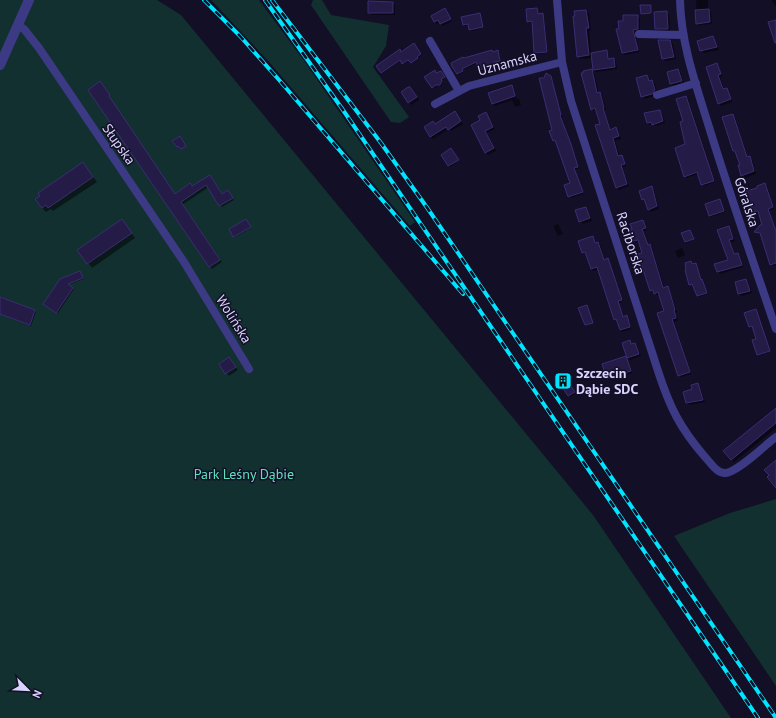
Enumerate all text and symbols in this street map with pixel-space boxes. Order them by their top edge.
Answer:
street label: Uznamska [475,46,539,80]
street label: Słupska [98,120,140,168]
street label: Góralska [730,175,764,229]
street label: Raciborska [612,210,650,277]
street label: Wolińska [212,292,256,347]
place label: Szczecin Dąbie SDC [576,364,638,398]
building icon: Szczecin Dąbie SDC [553,371,573,391]
park label: Park Leśny Dąbie [194,465,294,483]
north arrow [8,670,48,710]
text: N [29,688,45,700]

